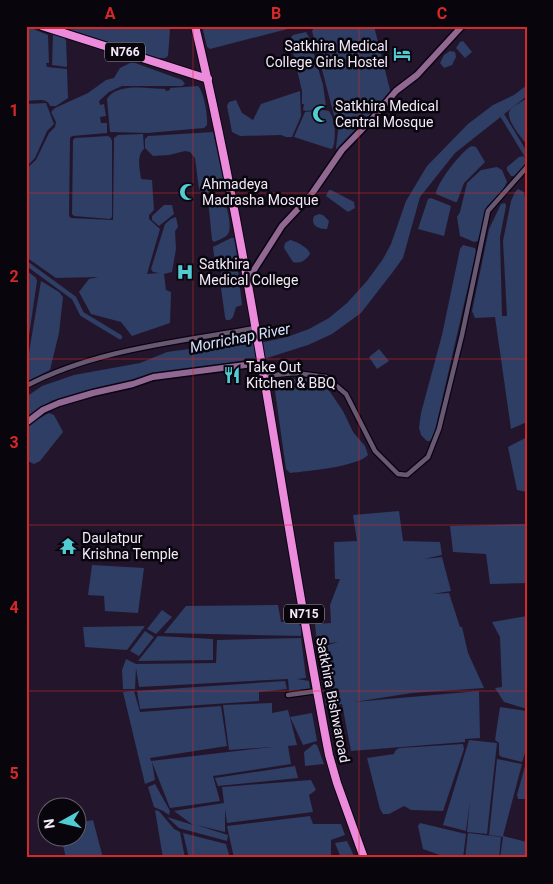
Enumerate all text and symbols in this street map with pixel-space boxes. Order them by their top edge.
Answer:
text: A [105,4,116,23]
text: B [271,4,281,23]
text: C [437,4,447,23]
place label: Satkhira Medical College Girls Hostel [266,38,388,70]
road number: N766 [105,42,145,62]
hotel icon: Satkhira Medical College Girls Hostel [392,44,412,64]
place label: Satkhira Medical Central Mosque [335,98,439,130]
text: 1 [9,101,19,120]
mosque icon: Satkhira Medical Central Mosque [311,104,331,124]
place label: Ahmadeya Madrasha Mosque [202,176,318,208]
mosque icon: Ahmadeya Madrasha Mosque [178,182,198,202]
place label: Satkhira Medical College [199,256,298,288]
hospital icon: Satkhira Medical College [175,262,195,282]
text: 2 [9,267,19,286]
water label: Morrichap River [188,319,293,357]
place label: Take Out Kitchen & BBQ [246,359,336,391]
restaurant icon: Take Out Kitchen & BBQ [222,365,242,385]
text: 3 [9,433,19,452]
place label: Daulatpur Krishna Temple [82,530,178,562]
temple icon: Daulatpur Krishna Temple [58,536,78,556]
text: 4 [9,598,19,617]
road number: N715 [284,604,324,624]
street label: Satkhira Bishwaroad [313,636,353,764]
text: 5 [9,764,19,783]
north arrow [38,796,88,846]
text: N [41,818,58,830]

